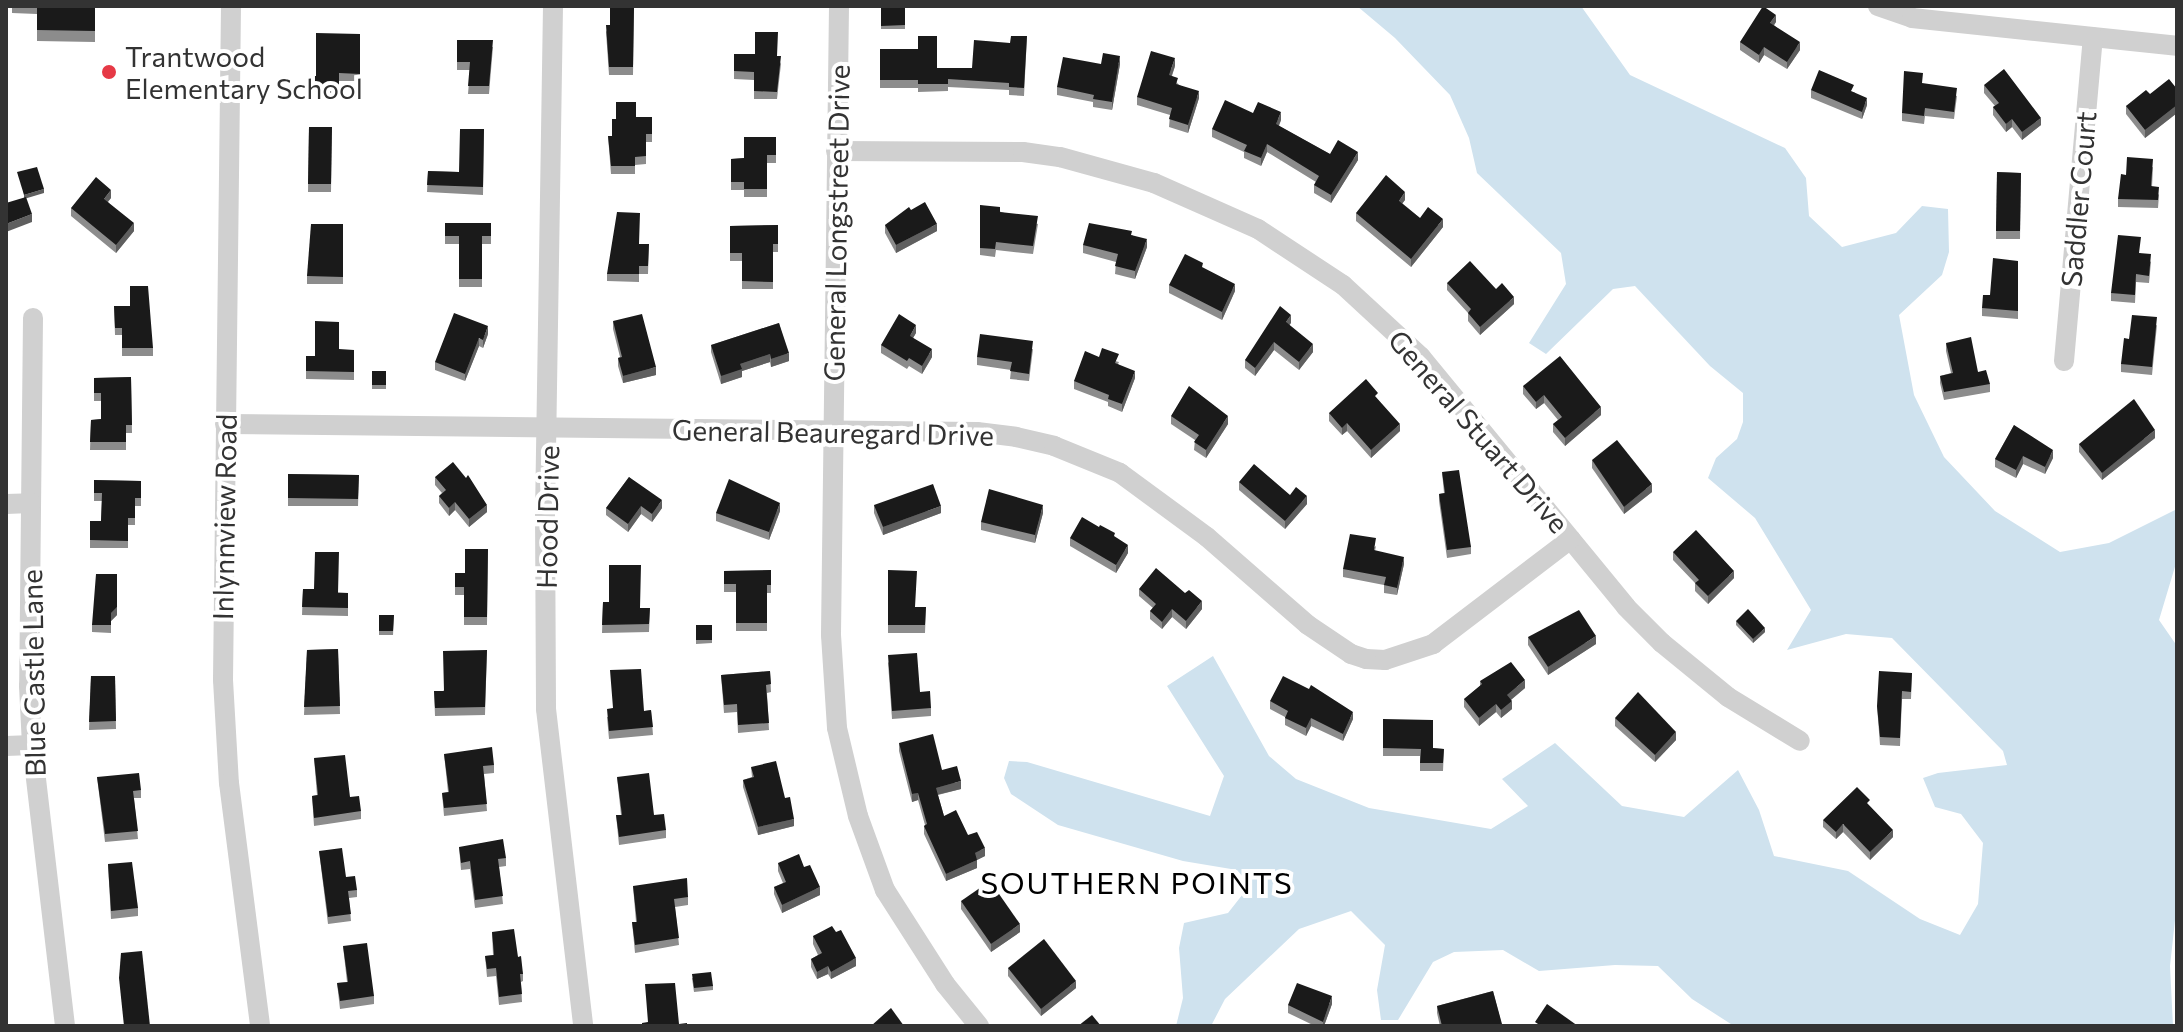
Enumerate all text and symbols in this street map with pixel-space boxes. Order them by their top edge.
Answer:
place label: Trantwood Elementary School [125,39,363,105]
marker: Trantwood Elementary School [100,63,118,81]
street label: General Longstreet Drive [816,64,856,382]
street label: Saddler Court [2054,110,2102,288]
street label: General Stuart Drive [1382,323,1576,539]
street label: General Beauregard Drive [672,412,994,452]
street label: Inlynnview Road [205,414,243,620]
street label: Hood Drive [529,445,565,589]
street label: Blue Castle Lane [14,569,52,777]
district label: SOUTHERN POINTS [980,864,1294,900]

